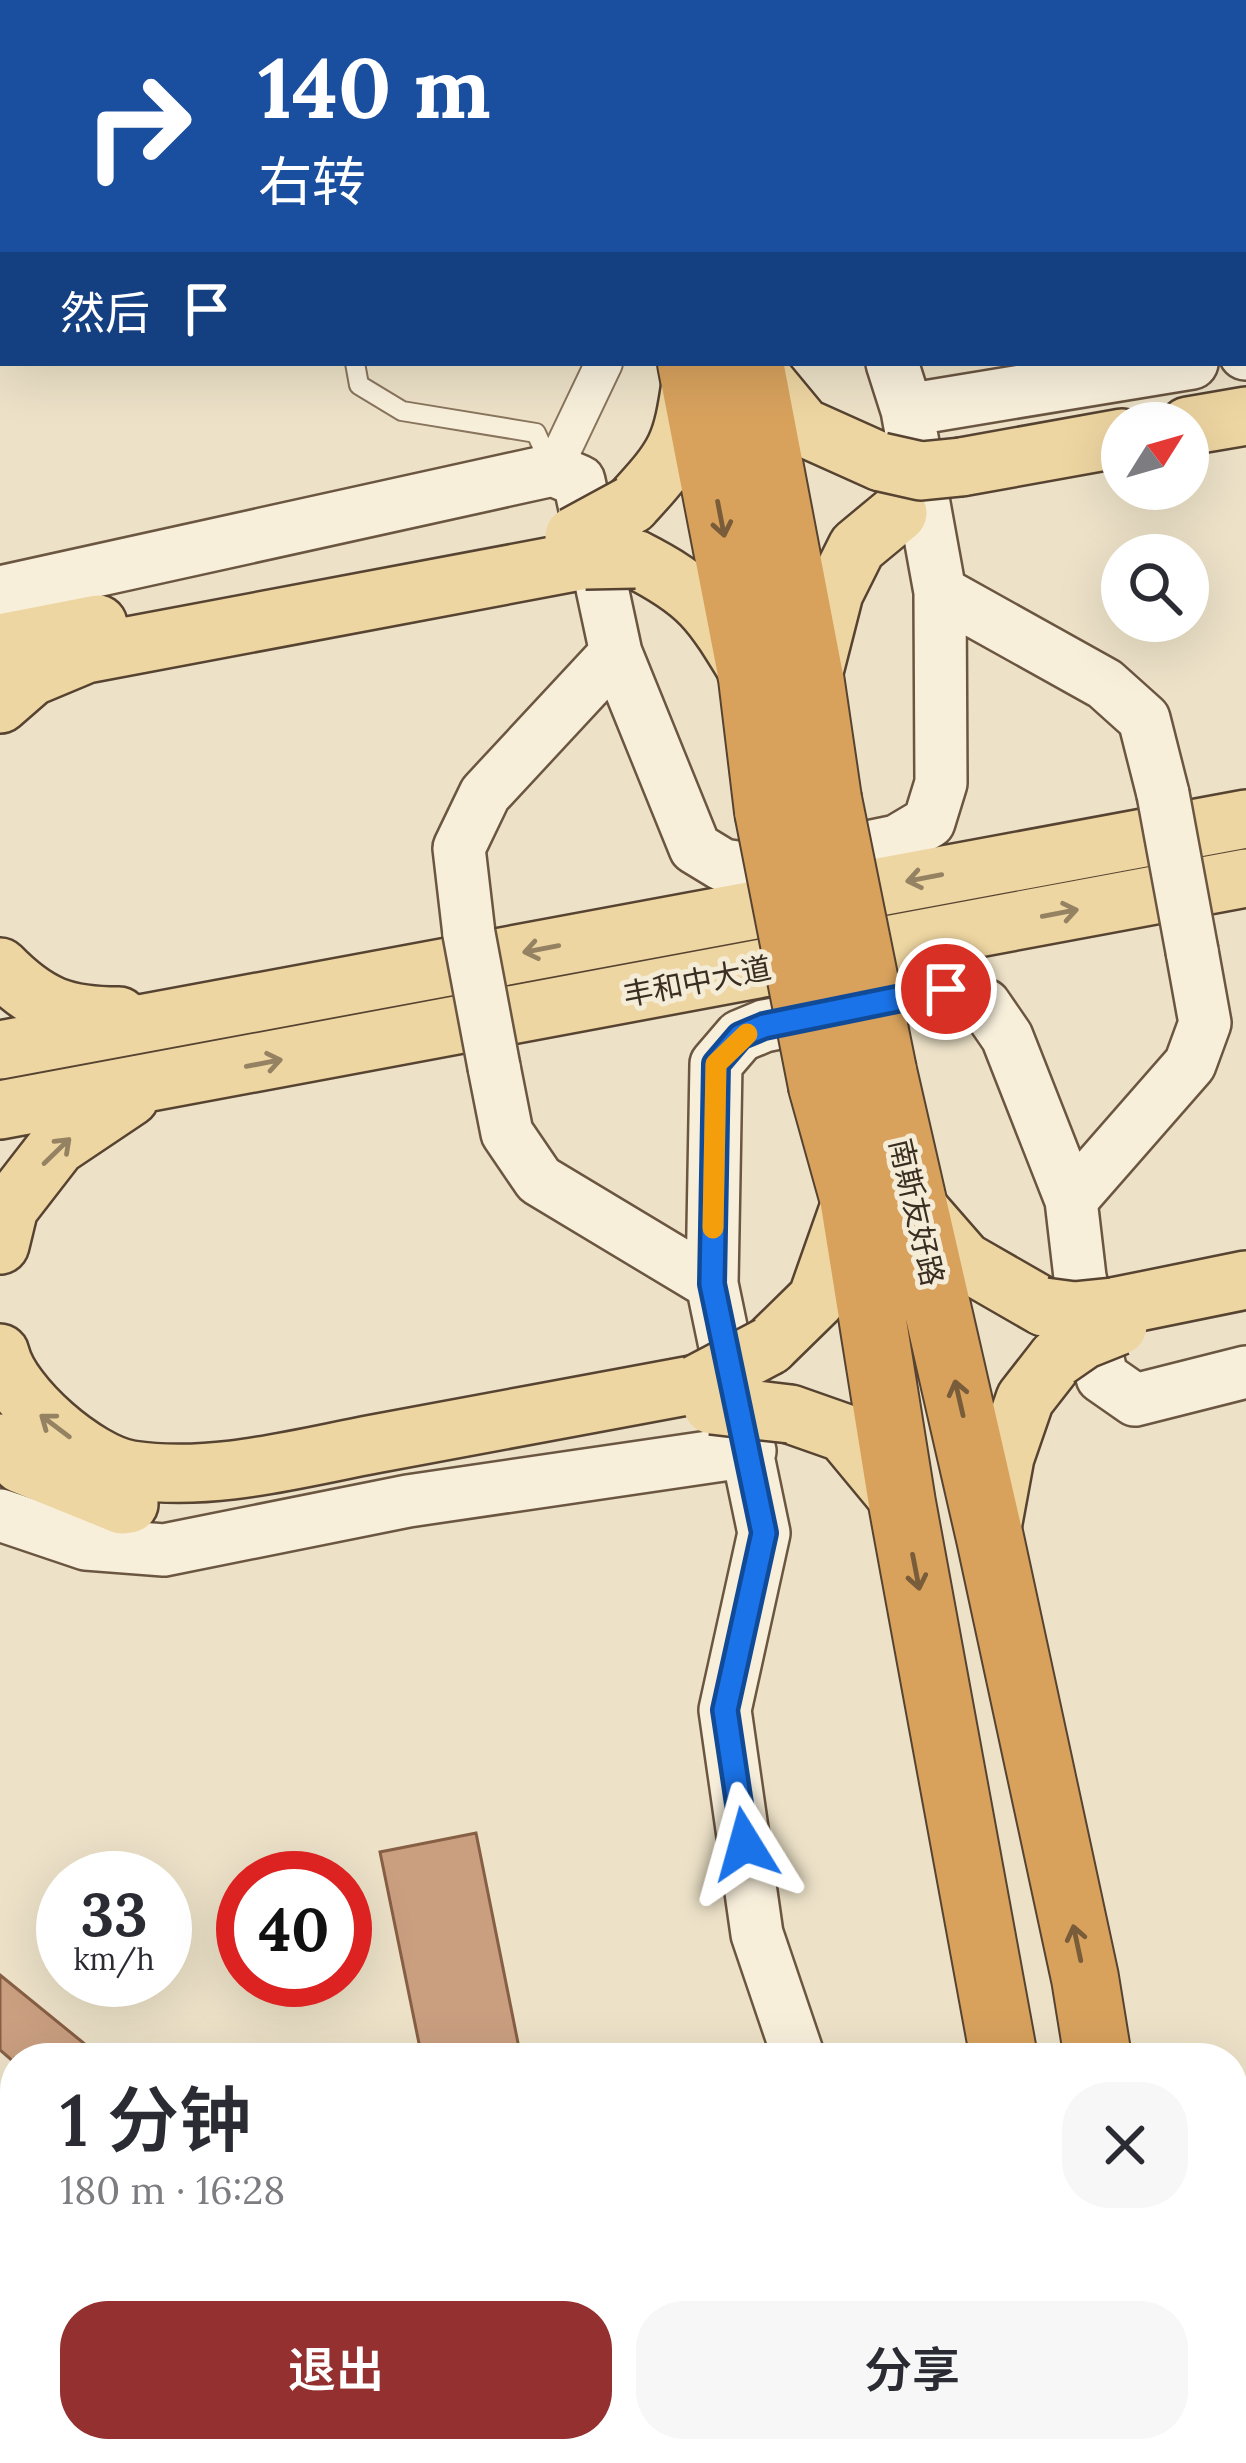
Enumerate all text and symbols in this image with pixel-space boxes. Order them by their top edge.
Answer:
text: 140 m [258,33,491,141]
icon: right [60,48,216,204]
text: 右转 [258,147,366,216]
icon: arrive [174,276,240,342]
text: 然后 [60,284,150,341]
north arrow [1101,402,1209,510]
map controls [1101,402,1209,642]
one-way arrow [711,499,733,538]
button: search [1101,534,1209,642]
one-way arrow [906,868,945,890]
one-way arrow [1039,901,1078,923]
pin [895,938,997,1040]
one-way arrow [522,939,561,961]
street label: 丰和中大道 [620,948,774,1014]
icon: arrive [913,956,979,1022]
one-way arrow [243,1051,282,1073]
street label: 南斯友好路 [882,1135,952,1289]
one-way arrow [42,1137,71,1165]
one-way arrow [947,1379,969,1417]
one-way arrow [39,1413,71,1440]
one-way arrow [906,1552,928,1591]
position arrow [682,1781,808,1907]
speed limit sign: 40 [216,1851,372,2007]
text: 33 [80,1876,148,1952]
one-way arrow [1065,1924,1088,1962]
text: km/h [73,1940,155,1978]
text: 1 分钟 [60,2074,251,2166]
button: close [1062,2082,1188,2208]
text: 180 m · 16:28 [60,2165,285,2215]
button: 退出 [60,2301,612,2439]
button: 分享 [636,2301,1188,2439]

